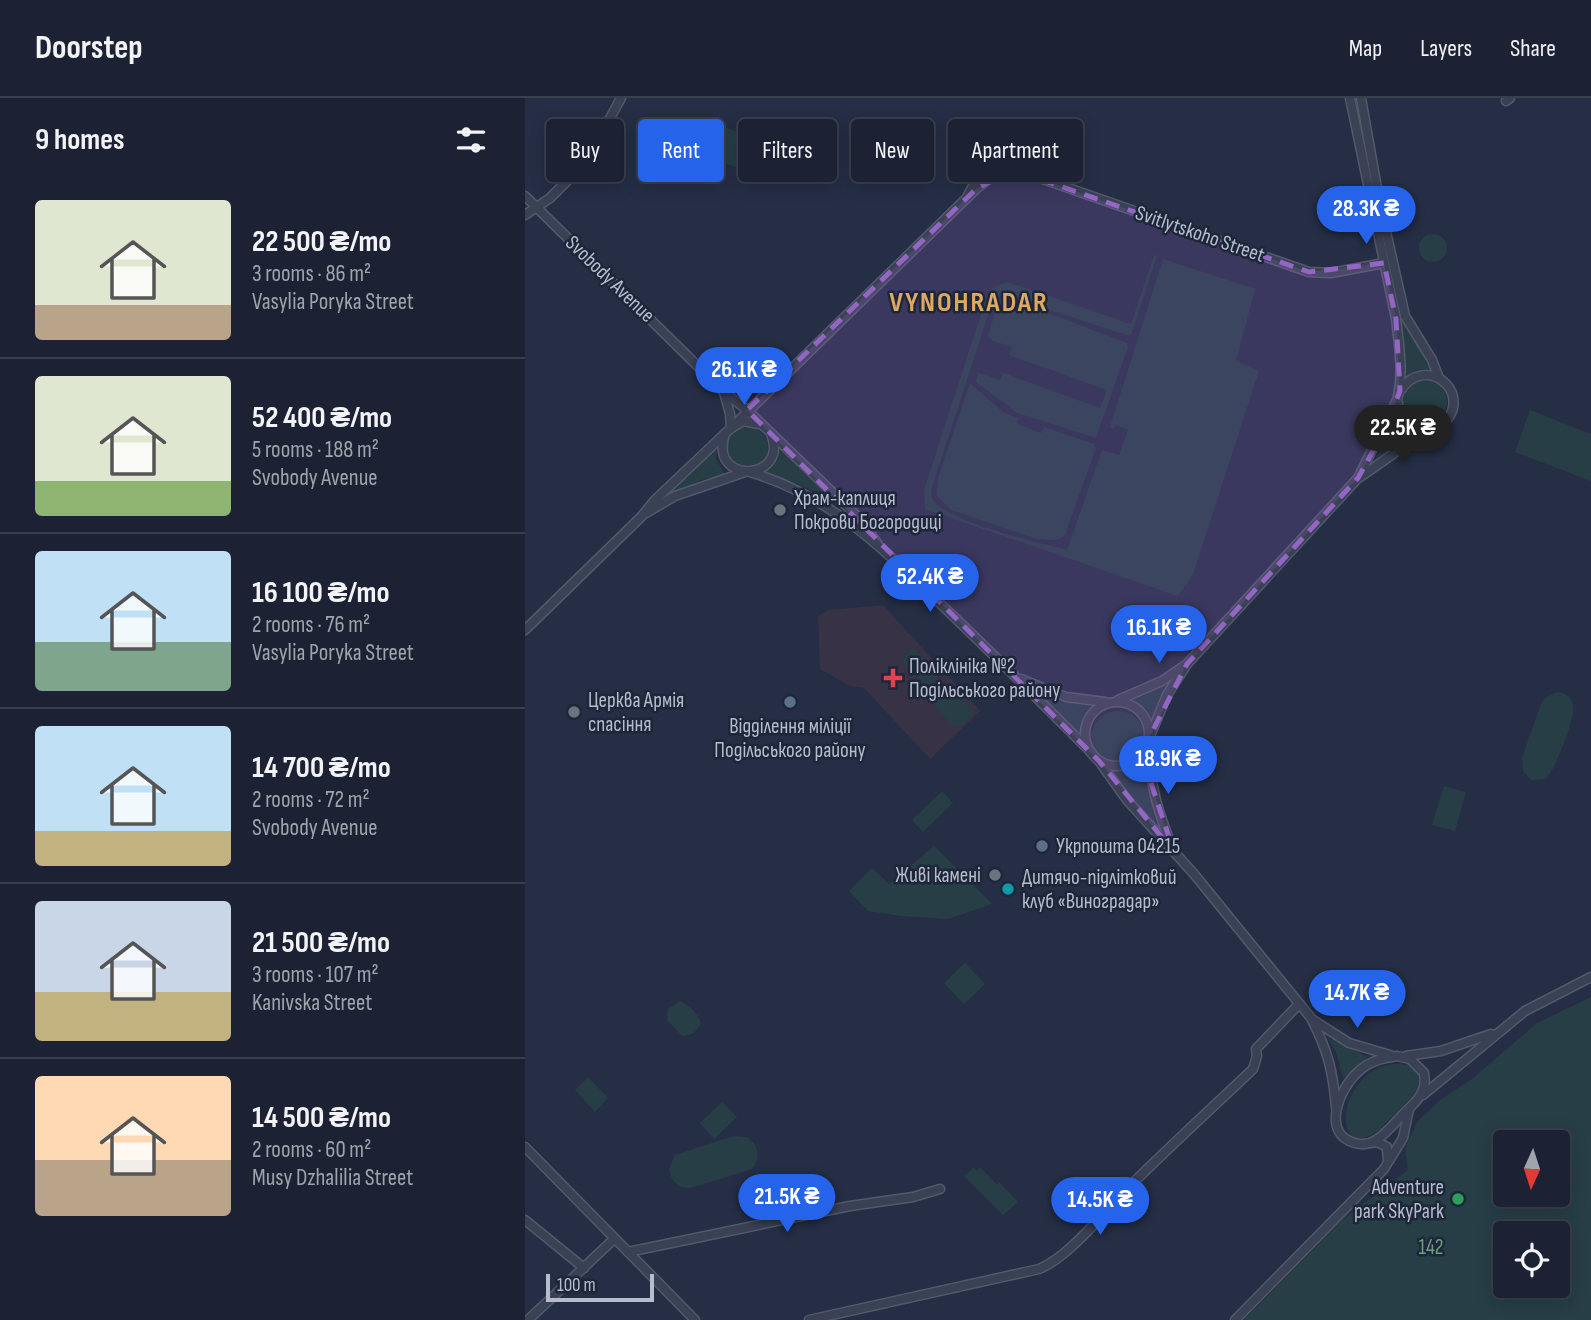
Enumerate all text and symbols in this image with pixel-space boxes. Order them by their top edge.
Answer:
text: Doorstep [35,28,143,68]
text: Map [1349,34,1382,63]
text: Layers [1420,34,1472,63]
text: Share [1510,34,1556,63]
chip: Buy [546,119,624,182]
chip: Rent [638,119,724,182]
chip: Filters [738,119,837,182]
chip: New [851,119,934,182]
chip: Apartment [948,119,1083,182]
icon: filters [452,121,490,159]
text: 9 homes [35,122,125,158]
pin: 28.3K ₴ [1301,186,1431,246]
text: 28.3K ₴ [1333,195,1399,223]
street label: Svitlytskoho Street [1132,200,1268,268]
text: 22 500 ₴/mo [252,224,391,260]
icon: home [91,228,175,312]
street label: Svobody Avenue [560,230,660,328]
text: 3 rooms · 86 m² [252,260,371,288]
district label: VYNOHRADAR [889,286,1049,319]
text: Vasylia Poryka Street [252,288,414,316]
pin: 26.1K ₴ [679,348,809,407]
text: 26.1K ₴ [711,356,777,384]
text: 52 400 ₴/mo [252,400,392,436]
icon: home [91,404,175,488]
pin: 22.5K ₴ [1338,406,1468,465]
text: 22.5K ₴ [1370,414,1436,442]
text: 5 rooms · 188 m² [252,436,379,464]
text: Svobody Avenue [252,464,378,492]
place label: Храм-каплиця Покрови Богородиці [793,486,942,535]
marker: Храм-каплиця Покрови Богородиці [772,502,788,518]
pin: 52.4K ₴ [865,554,995,614]
text: 52.4K ₴ [897,563,963,591]
text: 16 100 ₴/mo [252,575,390,611]
icon: home [91,579,175,663]
pin: 16.1K ₴ [1094,606,1224,665]
text: 2 rooms · 76 m² [252,611,370,639]
text: 16.1K ₴ [1127,614,1191,642]
text: Vasylia Poryka Street [252,639,414,667]
place label: Поліклініка №2 Подільського району [909,654,1060,703]
marker: Поліклініка №2 Подільського району [883,668,903,688]
place label: Церква Армія спасіння [588,688,684,737]
marker: Відділення міліції Подільського району [782,694,798,710]
marker: Церква Армія спасіння [566,704,582,720]
place label: Відділення міліції Подільського району [714,714,866,763]
pin: 18.9K ₴ [1103,736,1233,796]
text: 18.9K ₴ [1135,745,1201,773]
text: 14 700 ₴/mo [252,750,391,786]
icon: home [91,754,175,838]
text: 2 rooms · 72 m² [252,786,370,814]
text: Svobody Avenue [252,814,378,842]
place label: Укрпошта 04215 [1056,834,1180,859]
marker: Укрпошта 04215 [1034,838,1050,854]
place label: Живі камені [895,863,981,888]
place label: Дитячо-підлітковий клуб «Виноградар» [1022,865,1176,914]
marker: Живі камені [987,867,1003,883]
marker: Дитячо-підлітковий клуб «Виноградар» [1000,881,1016,897]
text: 21 500 ₴/mo [252,925,390,961]
icon: home [91,929,175,1013]
text: 3 rooms · 107 m² [252,961,379,989]
pin: 14.7K ₴ [1292,970,1422,1030]
text: 14.7K ₴ [1325,979,1389,1007]
text: Kanivska Street [252,989,372,1017]
text: 14 500 ₴/mo [252,1100,391,1136]
icon: home [91,1104,175,1188]
north arrow [1493,1130,1570,1208]
map controls [1493,1130,1570,1298]
text: 2 rooms · 60 m² [252,1136,371,1164]
text: Musy Dzhalilia Street [252,1164,413,1192]
pin: 21.5K ₴ [722,1174,852,1234]
place label: Adventure park SkyPark [1354,1175,1444,1224]
pin: 14.5K ₴ [1035,1178,1165,1237]
text: 21.5K ₴ [754,1183,820,1211]
text: 14.5K ₴ [1067,1186,1133,1214]
marker: Adventure park SkyPark [1450,1191,1466,1207]
button: locate [1493,1221,1570,1298]
park label: 142 [1419,1235,1443,1260]
scale bar [546,1271,655,1303]
text: 100 m [557,1274,596,1297]

